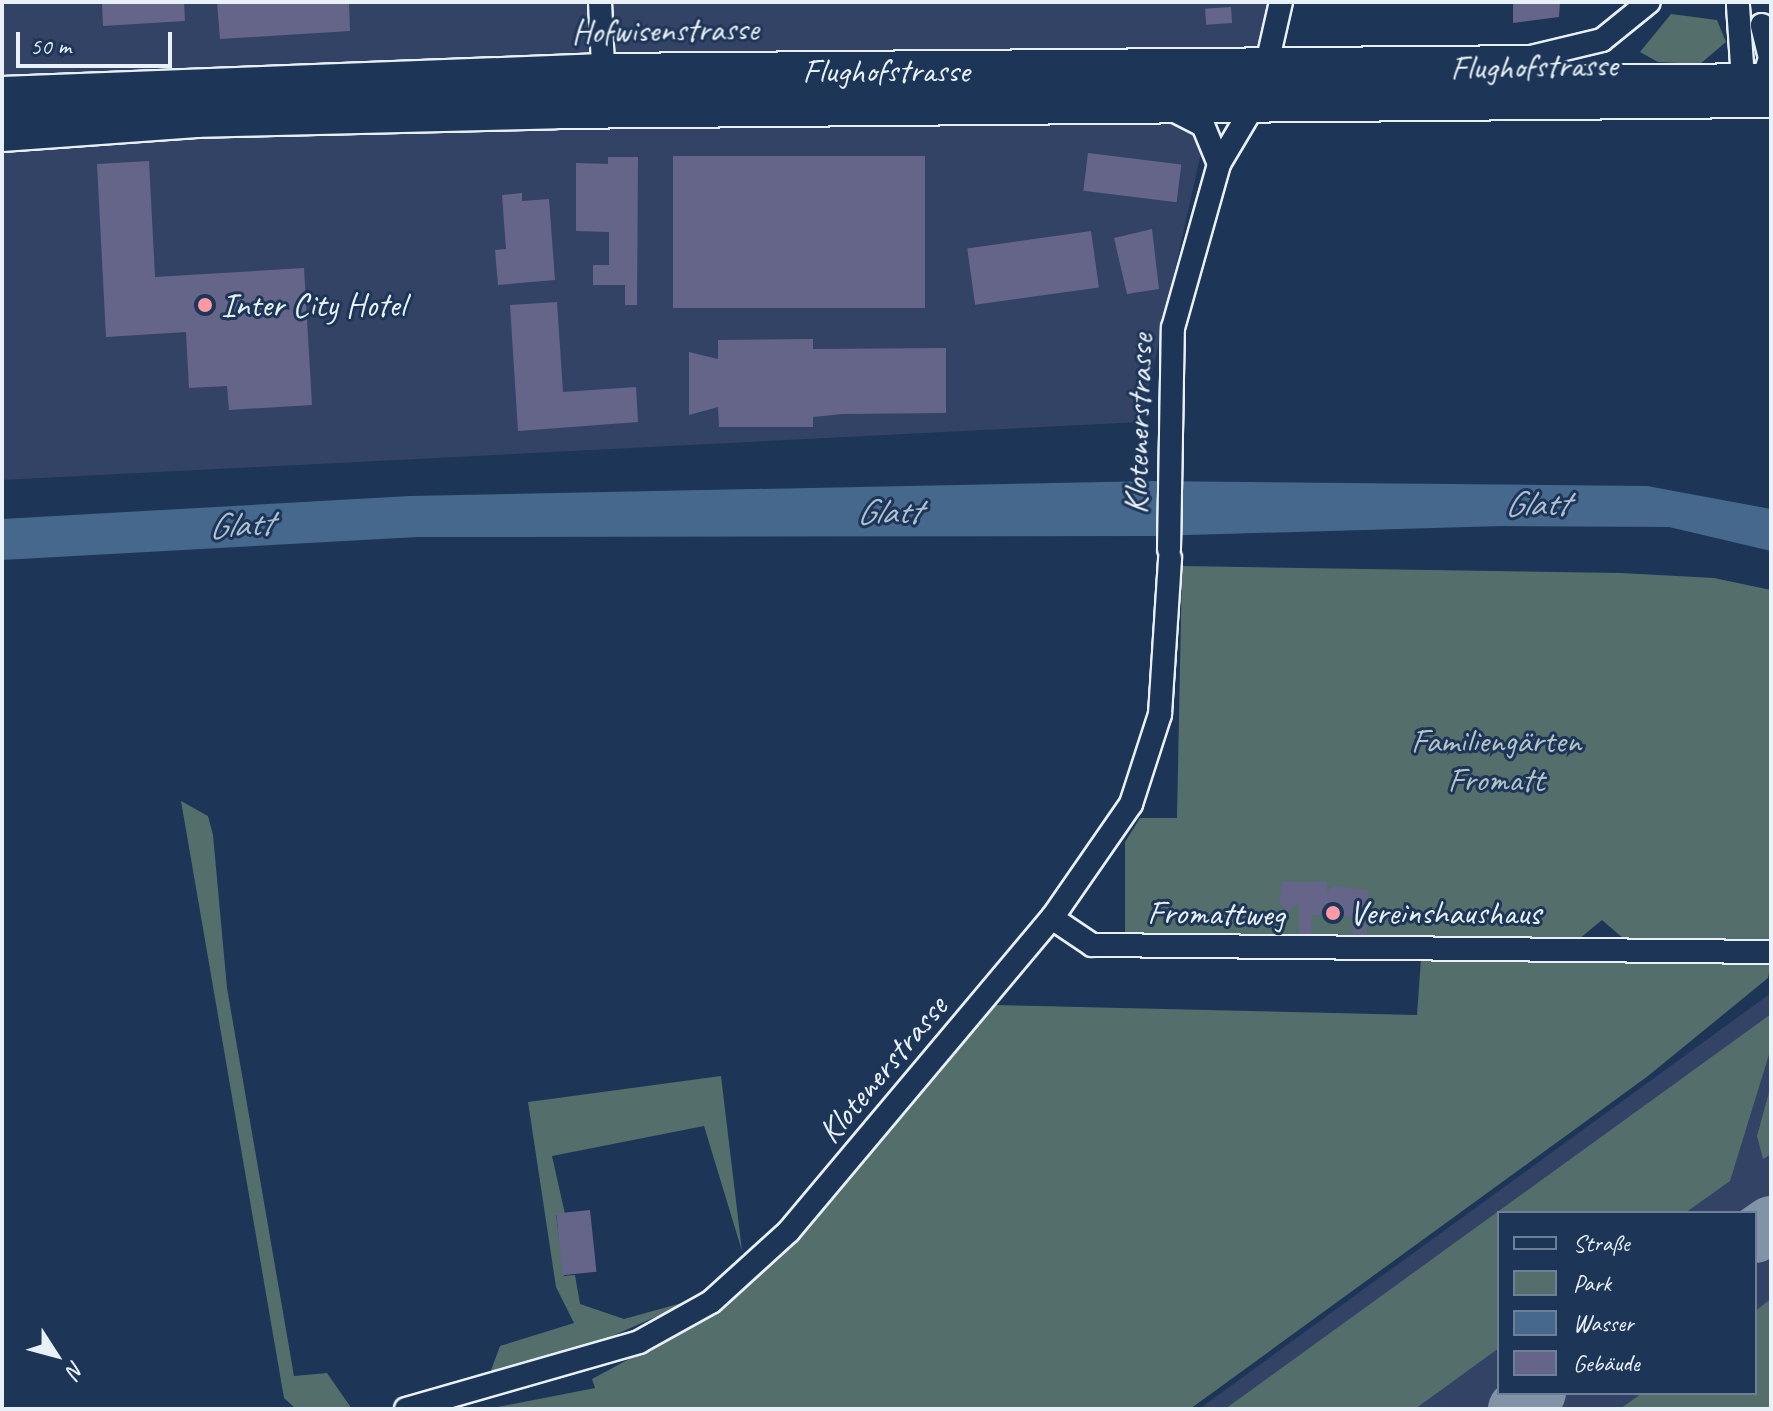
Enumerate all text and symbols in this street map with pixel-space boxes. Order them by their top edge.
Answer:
street label: Hofwisenstrasse [571,8,759,52]
scale bar [20,16,176,66]
text: 50 m [30,31,71,61]
street label: Flughofstrasse [1450,44,1618,88]
street label: Flughofstrasse [802,51,970,91]
place label: Inter City Hotel [221,285,405,325]
marker: Inter City Hotel [196,296,214,314]
street label: Klotenerstrasse [1114,333,1162,515]
water label: Glatt [1504,482,1568,526]
water label: Glatt [856,490,920,534]
water label: Glatt [207,501,273,549]
park label: Familiengärten Fromatt [1411,720,1581,800]
street label: Fromattweg [1147,891,1285,935]
place label: Vereinshaushaus [1349,893,1541,933]
marker: Vereinshaushaus [1324,904,1342,922]
street label: Klotenerstrasse [809,987,955,1151]
legend [1497,1211,1757,1395]
text: Straße [1573,1228,1630,1258]
text: Park [1573,1268,1611,1298]
text: Wasser [1573,1308,1634,1338]
north arrow [16,1315,96,1395]
text: Gebäude [1573,1348,1640,1378]
text: N [60,1355,91,1383]

